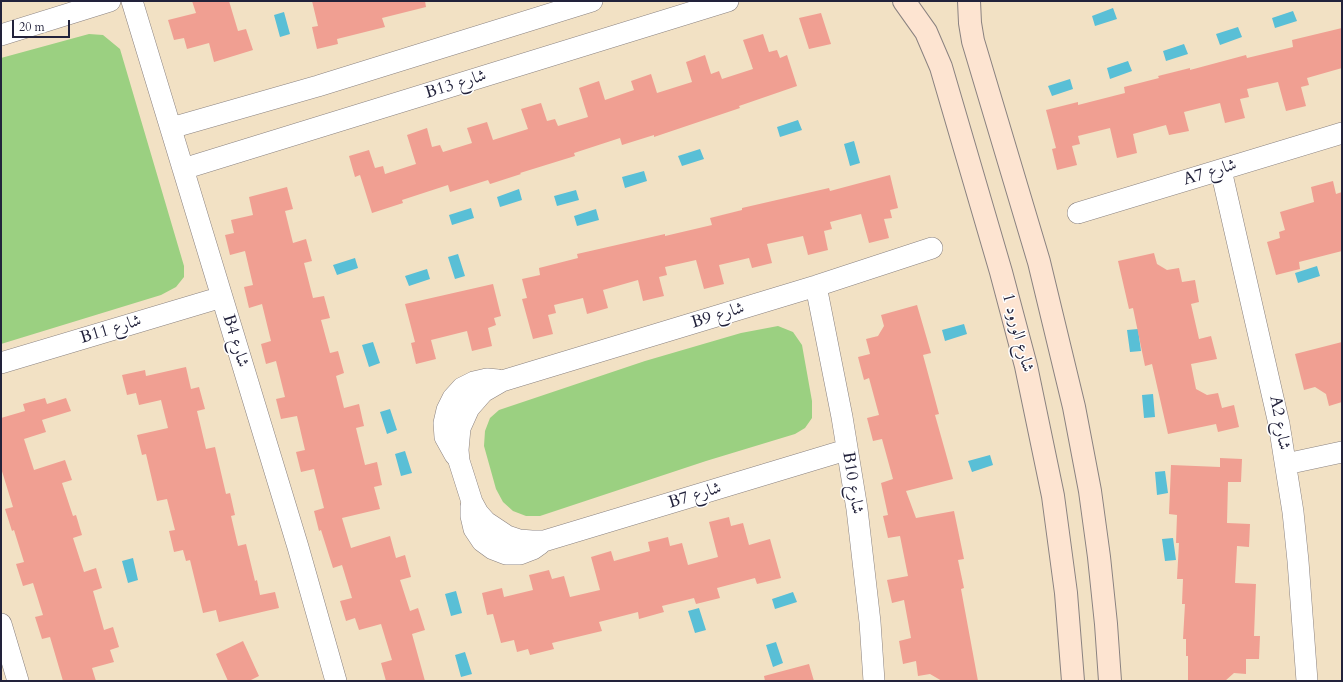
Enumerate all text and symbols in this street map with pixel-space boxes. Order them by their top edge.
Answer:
scale bar [14,12,72,38]
text: 20 m [19,19,45,35]
street label: B13 شارع [423,66,489,104]
street label: A7 شارع [1181,155,1239,191]
street label: شارع الورود 1 [997,291,1037,375]
street label: B9 شارع [689,298,747,334]
street label: B11 شارع [78,311,144,349]
street label: B4 شارع [217,312,253,370]
street label: A2 شارع [1264,394,1294,452]
street label: B10 شارع [837,450,867,516]
street label: B7 شارع [666,478,724,514]

